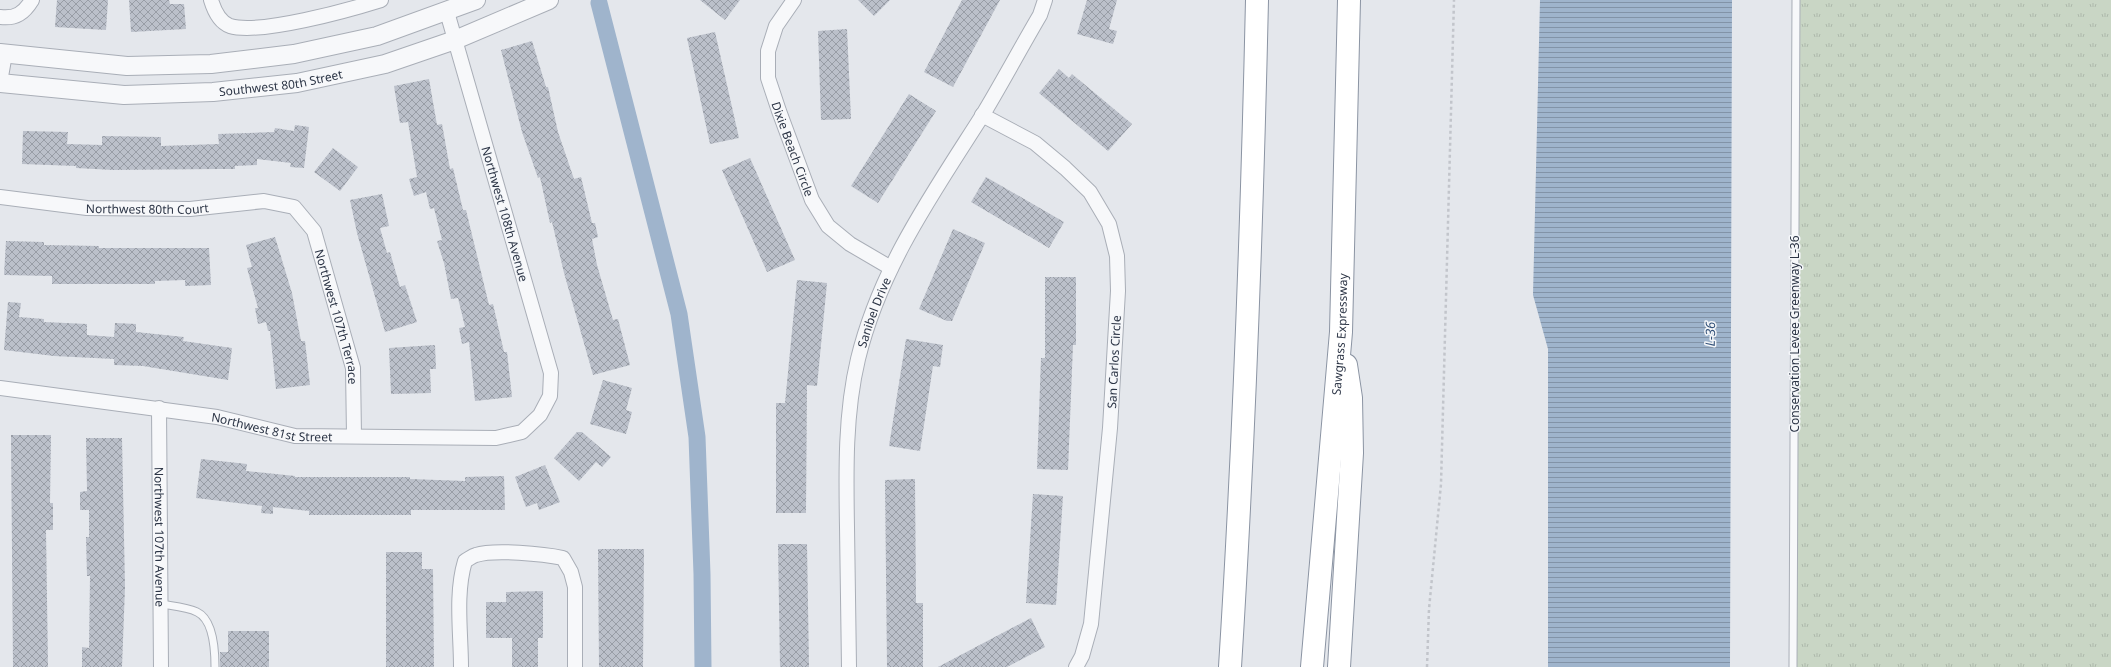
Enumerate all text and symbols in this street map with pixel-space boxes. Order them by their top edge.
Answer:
street label: Southwest 80th Street [218,65,345,100]
street label: Dixie Beach Circle [768,99,818,199]
street label: Northwest 108th Avenue [478,144,533,284]
street label: Northwest 80th Court [86,198,210,218]
street label: Conservation Levee Greenway L-36 [1786,235,1803,433]
street label: Northwest 107th Terrace [311,247,362,385]
street label: Sawgrass Expressway [1327,272,1351,396]
street label: Sanibel Drive [853,274,894,349]
street label: San Carlos Circle [1103,315,1125,409]
water label: L-36 [1701,321,1719,346]
street label: Northwest 81st Street [210,408,333,445]
street label: Northwest 107th Avenue [151,467,169,607]

